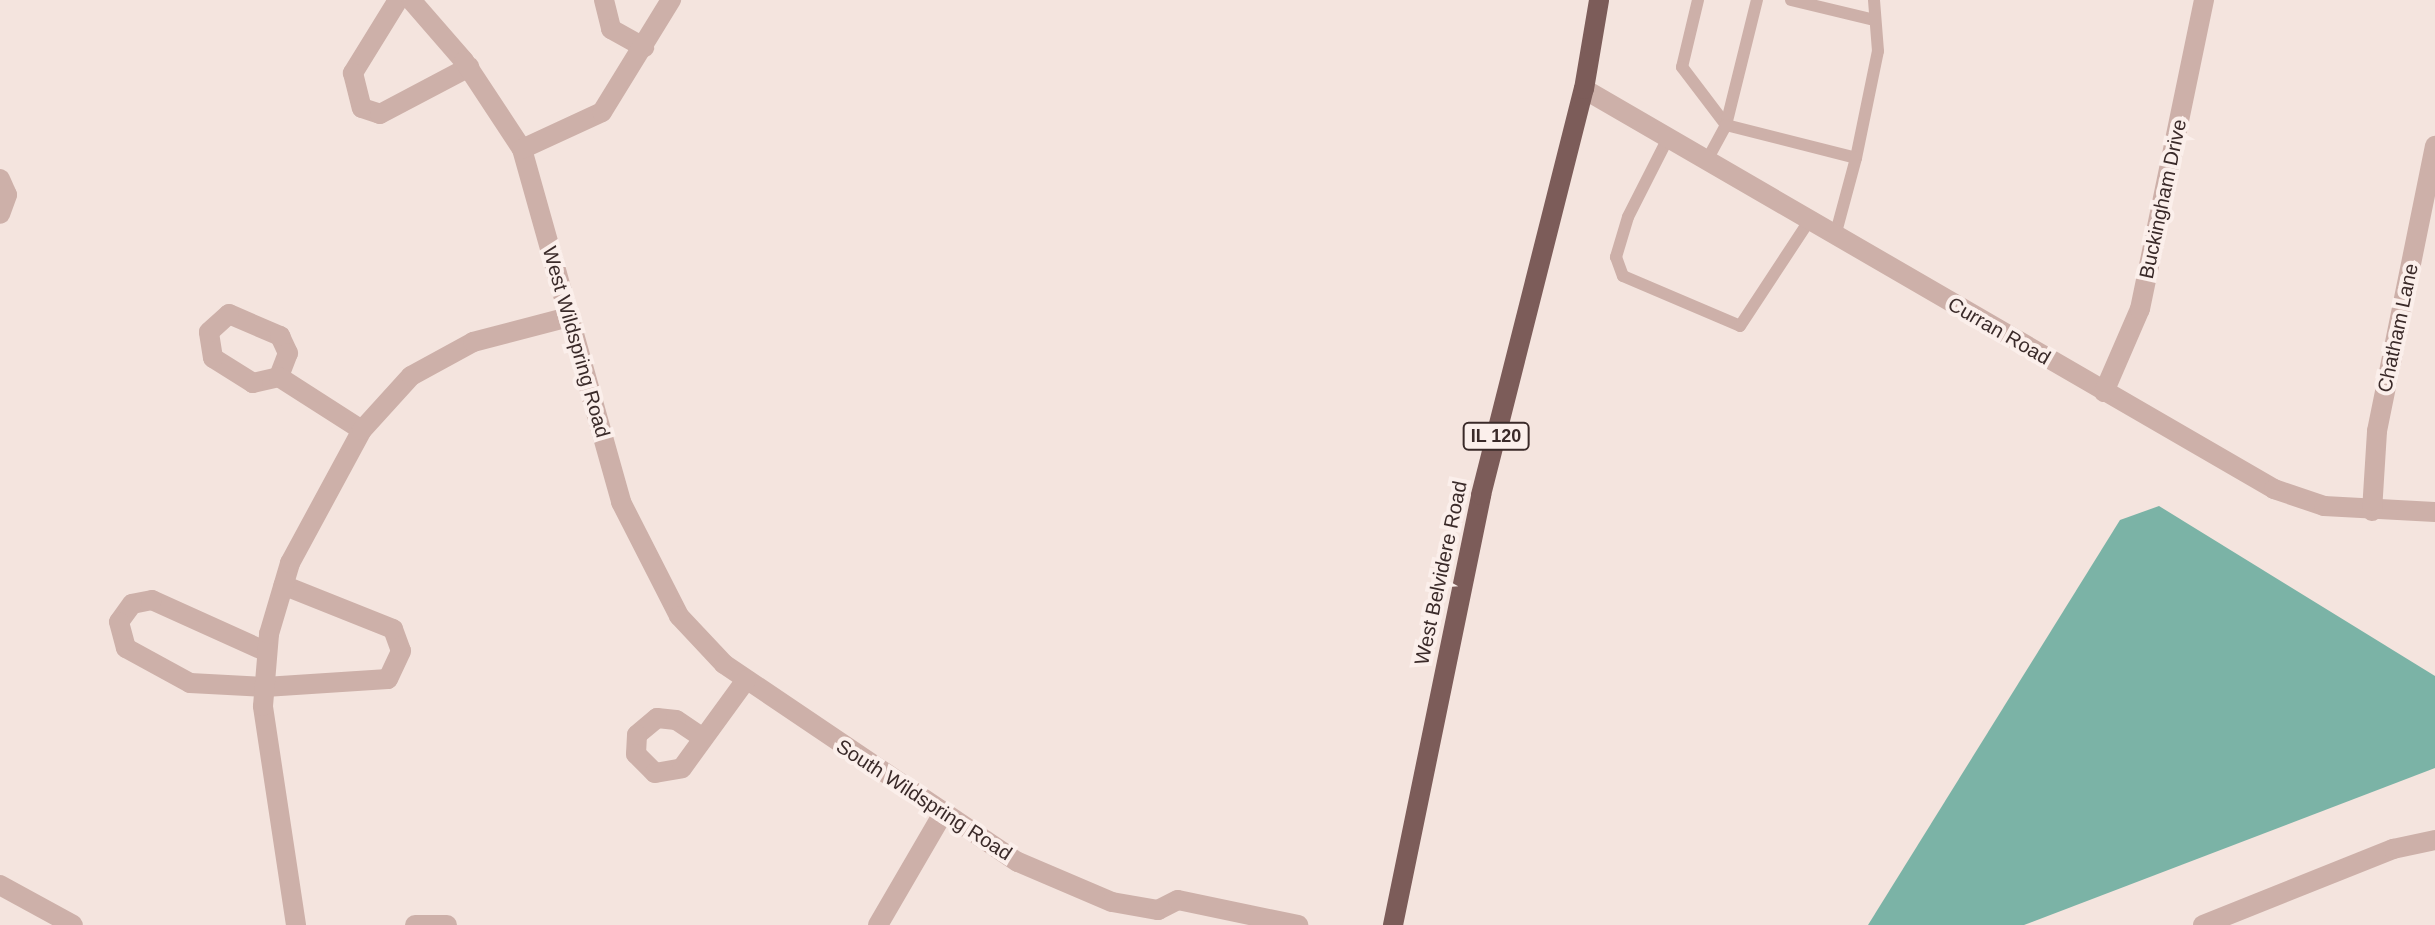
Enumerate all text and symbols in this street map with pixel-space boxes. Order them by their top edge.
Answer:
street label: Buckingham Drive [2134,117,2192,281]
street label: West Wildspring Road [537,244,615,440]
street label: Chatham Lane [2373,261,2423,395]
street label: Curran Road [1943,292,2055,370]
road number: IL 120 [1462,422,1530,450]
street label: West Belvidere Road [1410,479,1472,667]
street label: South Wildspring Road [832,734,1016,866]

